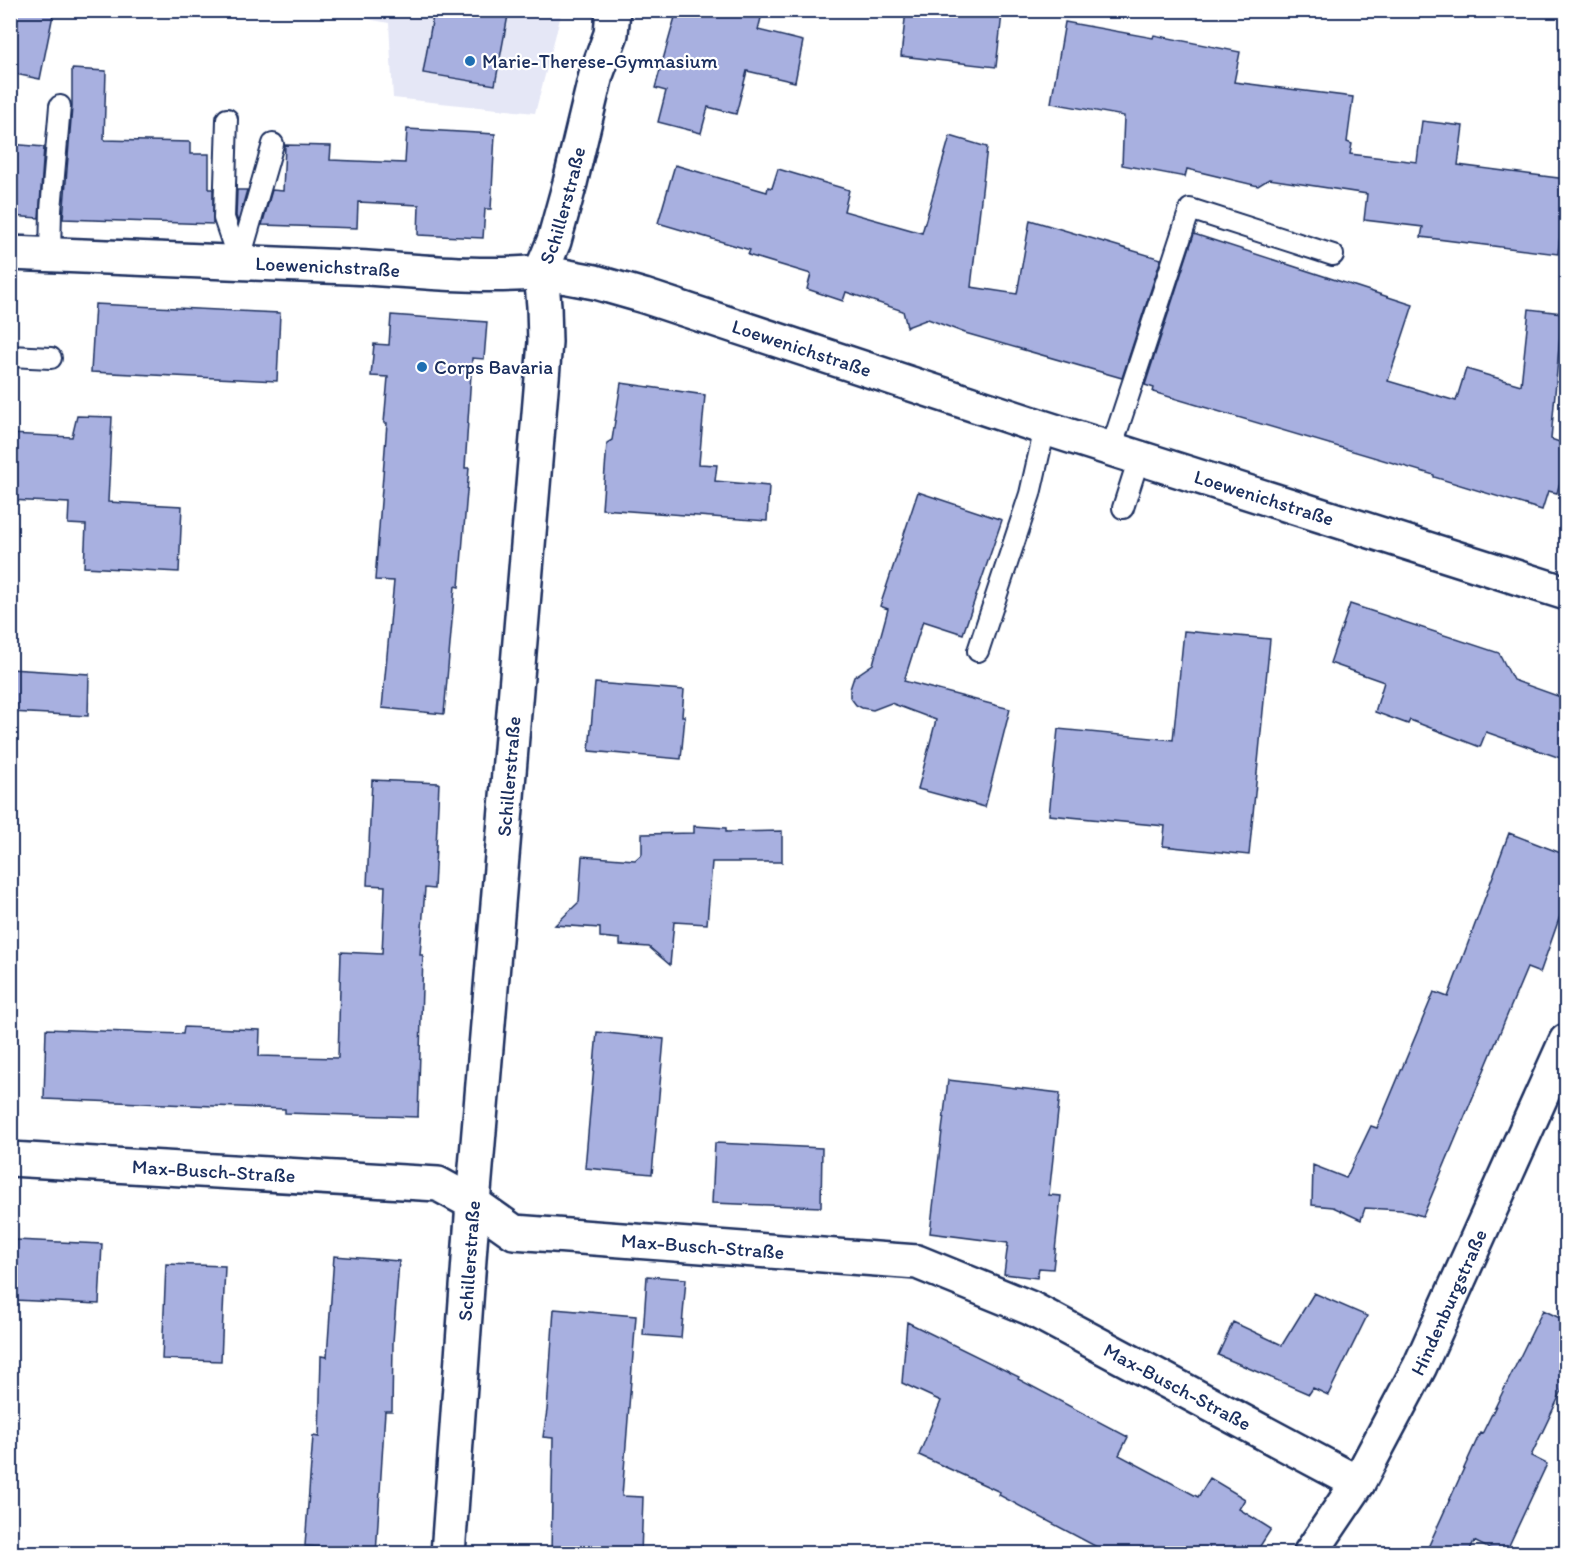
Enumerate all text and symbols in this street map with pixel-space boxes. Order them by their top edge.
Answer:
place label: Marie-Therese-Gymnasium [482,49,718,73]
marker: Marie-Therese-Gymnasium [463,54,477,68]
street label: Schillerstraße [534,144,590,267]
street label: Loewenichstraße [255,251,401,282]
street label: Loewenichstraße [729,314,874,382]
place label: Corps Bavaria [434,355,553,379]
marker: Corps Bavaria [415,360,429,374]
street label: Loewenichstraße [1191,464,1337,531]
street label: Schillerstraße [492,715,526,838]
street label: Max-Busch-Straße [131,1154,296,1188]
street label: Schillerstraße [453,1200,485,1322]
street label: Hindenburgstraße [1405,1225,1492,1380]
street label: Max-Busch-Straße [620,1228,785,1264]
street label: Max-Busch-Straße [1100,1338,1255,1436]

